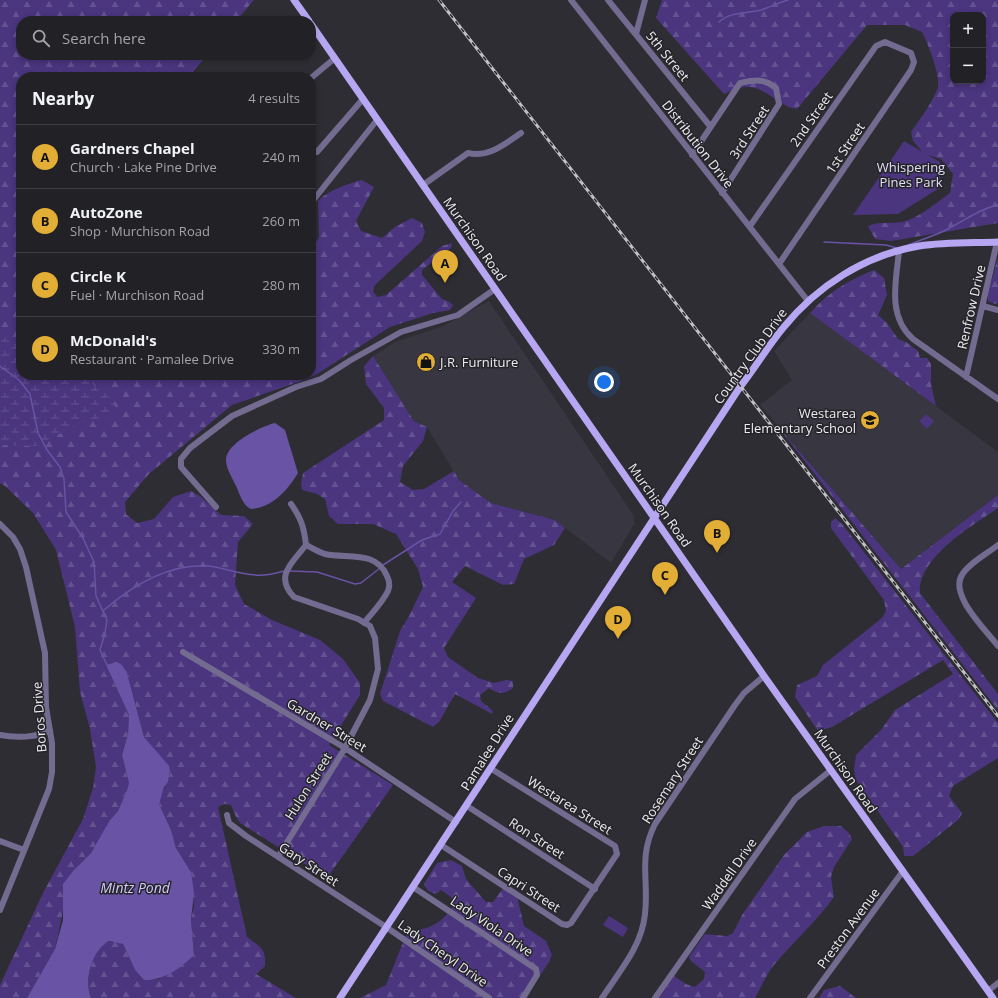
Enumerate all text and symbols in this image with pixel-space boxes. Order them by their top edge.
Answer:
map controls [950,12,986,84]
button: + [950,12,986,48]
search box [16,16,316,60]
icon: search [30,27,52,49]
street label: 5th Street [642,27,694,85]
text: Search here [62,28,146,48]
button: − [950,48,986,84]
text: Nearby [32,87,94,110]
street label: 2nd Street [786,88,837,150]
text: 4 results [248,89,300,107]
street label: Distribution Drive [658,96,738,192]
street label: 3rd Street [725,101,773,162]
street label: 1st Street [821,119,869,177]
text: Gardners Chapel [70,138,195,158]
text: A [41,148,49,166]
text: 240 m [262,148,300,166]
text: Church · Lake Pine Drive [70,158,217,176]
park label: Whispering Pines Park [877,158,945,191]
street label: Murchison Road [439,193,511,285]
text: AutoZone [70,202,143,222]
text: B [41,212,49,230]
text: 260 m [262,212,300,230]
text: Shop · Murchison Road [70,222,210,240]
pin: A [432,250,458,283]
street label: Renfrow Drive [953,263,989,351]
text: Circle K [70,266,126,286]
text: C [41,276,49,294]
text: 280 m [262,276,300,294]
text: Fuel · Murchison Road [70,286,204,304]
street label: Country Club Drive [709,304,791,408]
text: McDonald's [70,330,157,350]
text: D [40,340,50,358]
text: 330 m [262,340,300,358]
text: Restaurant · Pamalee Drive [70,350,234,368]
shop icon: J.R. Furniture [415,351,437,373]
place label: J.R. Furniture [438,353,518,371]
your location [594,372,614,392]
place label: Westarea Elementary School [744,404,856,437]
school or university icon: Westarea Elementary School [859,409,881,431]
street label: Murchison Road [624,459,696,551]
pin: B [704,520,730,553]
pin: C [652,562,678,595]
pin: D [605,606,631,639]
street label: Boros Drive [28,681,50,753]
street label: Gardner Street [284,694,371,756]
street label: Pamalee Drive [456,710,518,794]
street label: Murchison Road [810,725,882,817]
street label: Rosemary Street [637,733,707,827]
street label: Hulon Street [280,749,336,823]
street label: Westarea Street [524,772,616,838]
street label: Ron Street [505,813,569,863]
street label: Waddell Drive [697,834,761,914]
street label: Gary Street [276,838,343,890]
street label: Capri Street [494,862,564,916]
water label: Mintz Pond [100,878,171,897]
street label: Preston Avenue [813,884,883,972]
street label: Lady Viola Drive [447,892,537,960]
street label: Lady Cheryl Drive [395,915,491,991]

